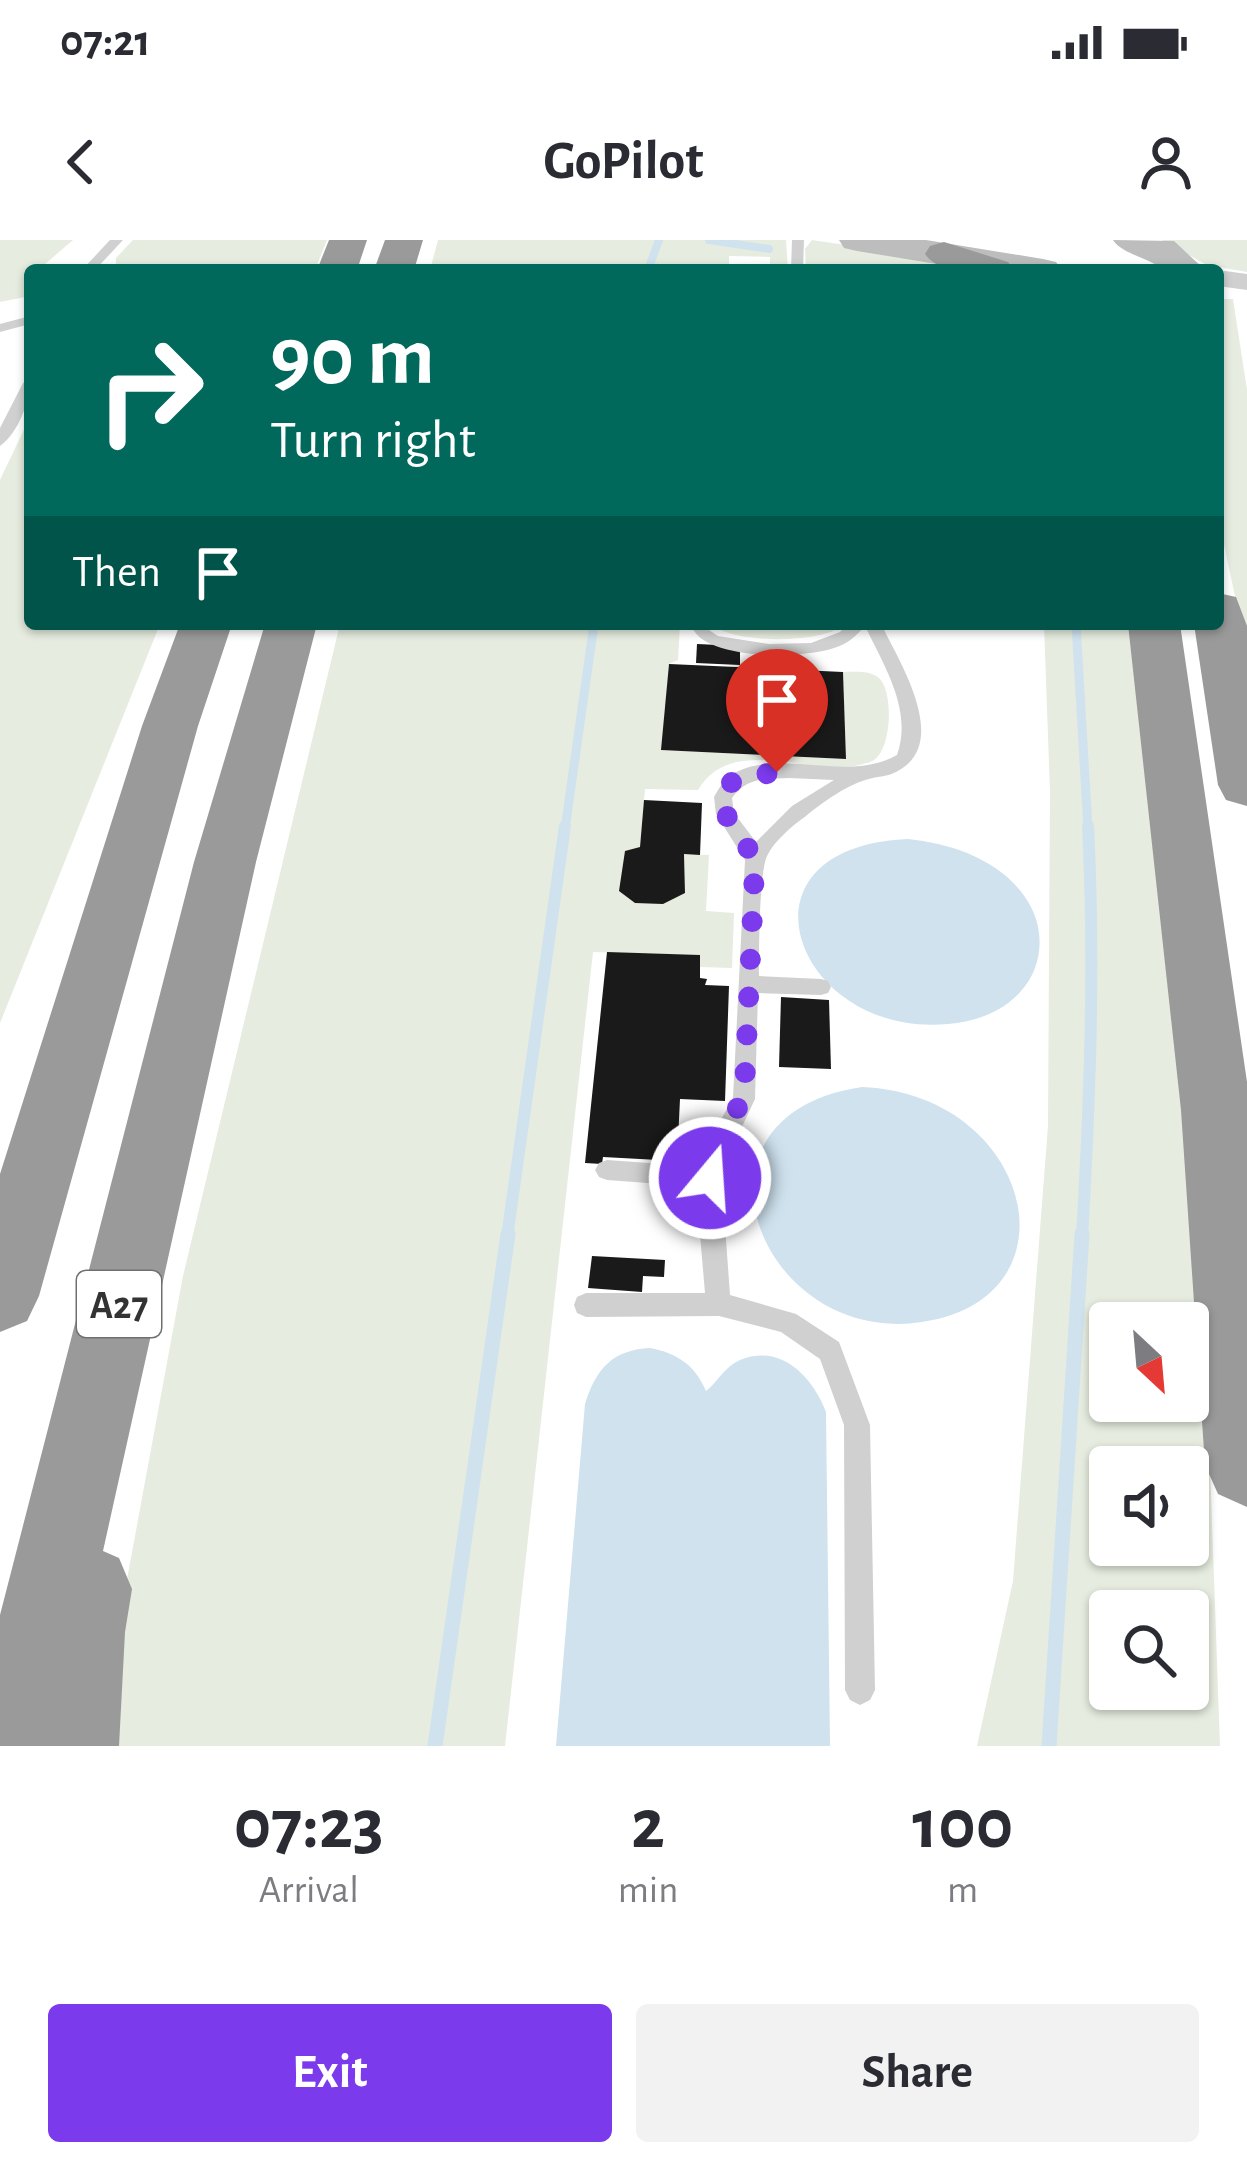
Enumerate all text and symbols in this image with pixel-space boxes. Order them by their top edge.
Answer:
text: 07:21 [60,19,151,64]
icon: back [48,129,114,195]
icon: person [1133,129,1199,195]
text: GoPilot [543,135,704,189]
icon: right [72,312,228,468]
text: 90 m [270,316,435,400]
text: Turn right [270,414,476,468]
icon: arrive [185,540,251,606]
text: Then [72,550,161,595]
pin [726,649,828,772]
icon: arrive [744,667,810,733]
position arrow [647,1115,773,1241]
road number: A27 [77,1271,161,1337]
north arrow [1089,1302,1209,1422]
map controls [1089,1302,1209,1710]
button: sound [1089,1446,1209,1566]
button: search [1089,1590,1209,1710]
text: 07:23 [234,1789,384,1861]
text: 2 [631,1789,665,1861]
text: 100 [912,1789,1013,1861]
text: Arrival [259,1871,359,1910]
text: min [618,1871,678,1910]
text: m [947,1871,978,1910]
button: Exit [48,2004,612,2142]
button: Share [636,2004,1199,2142]

